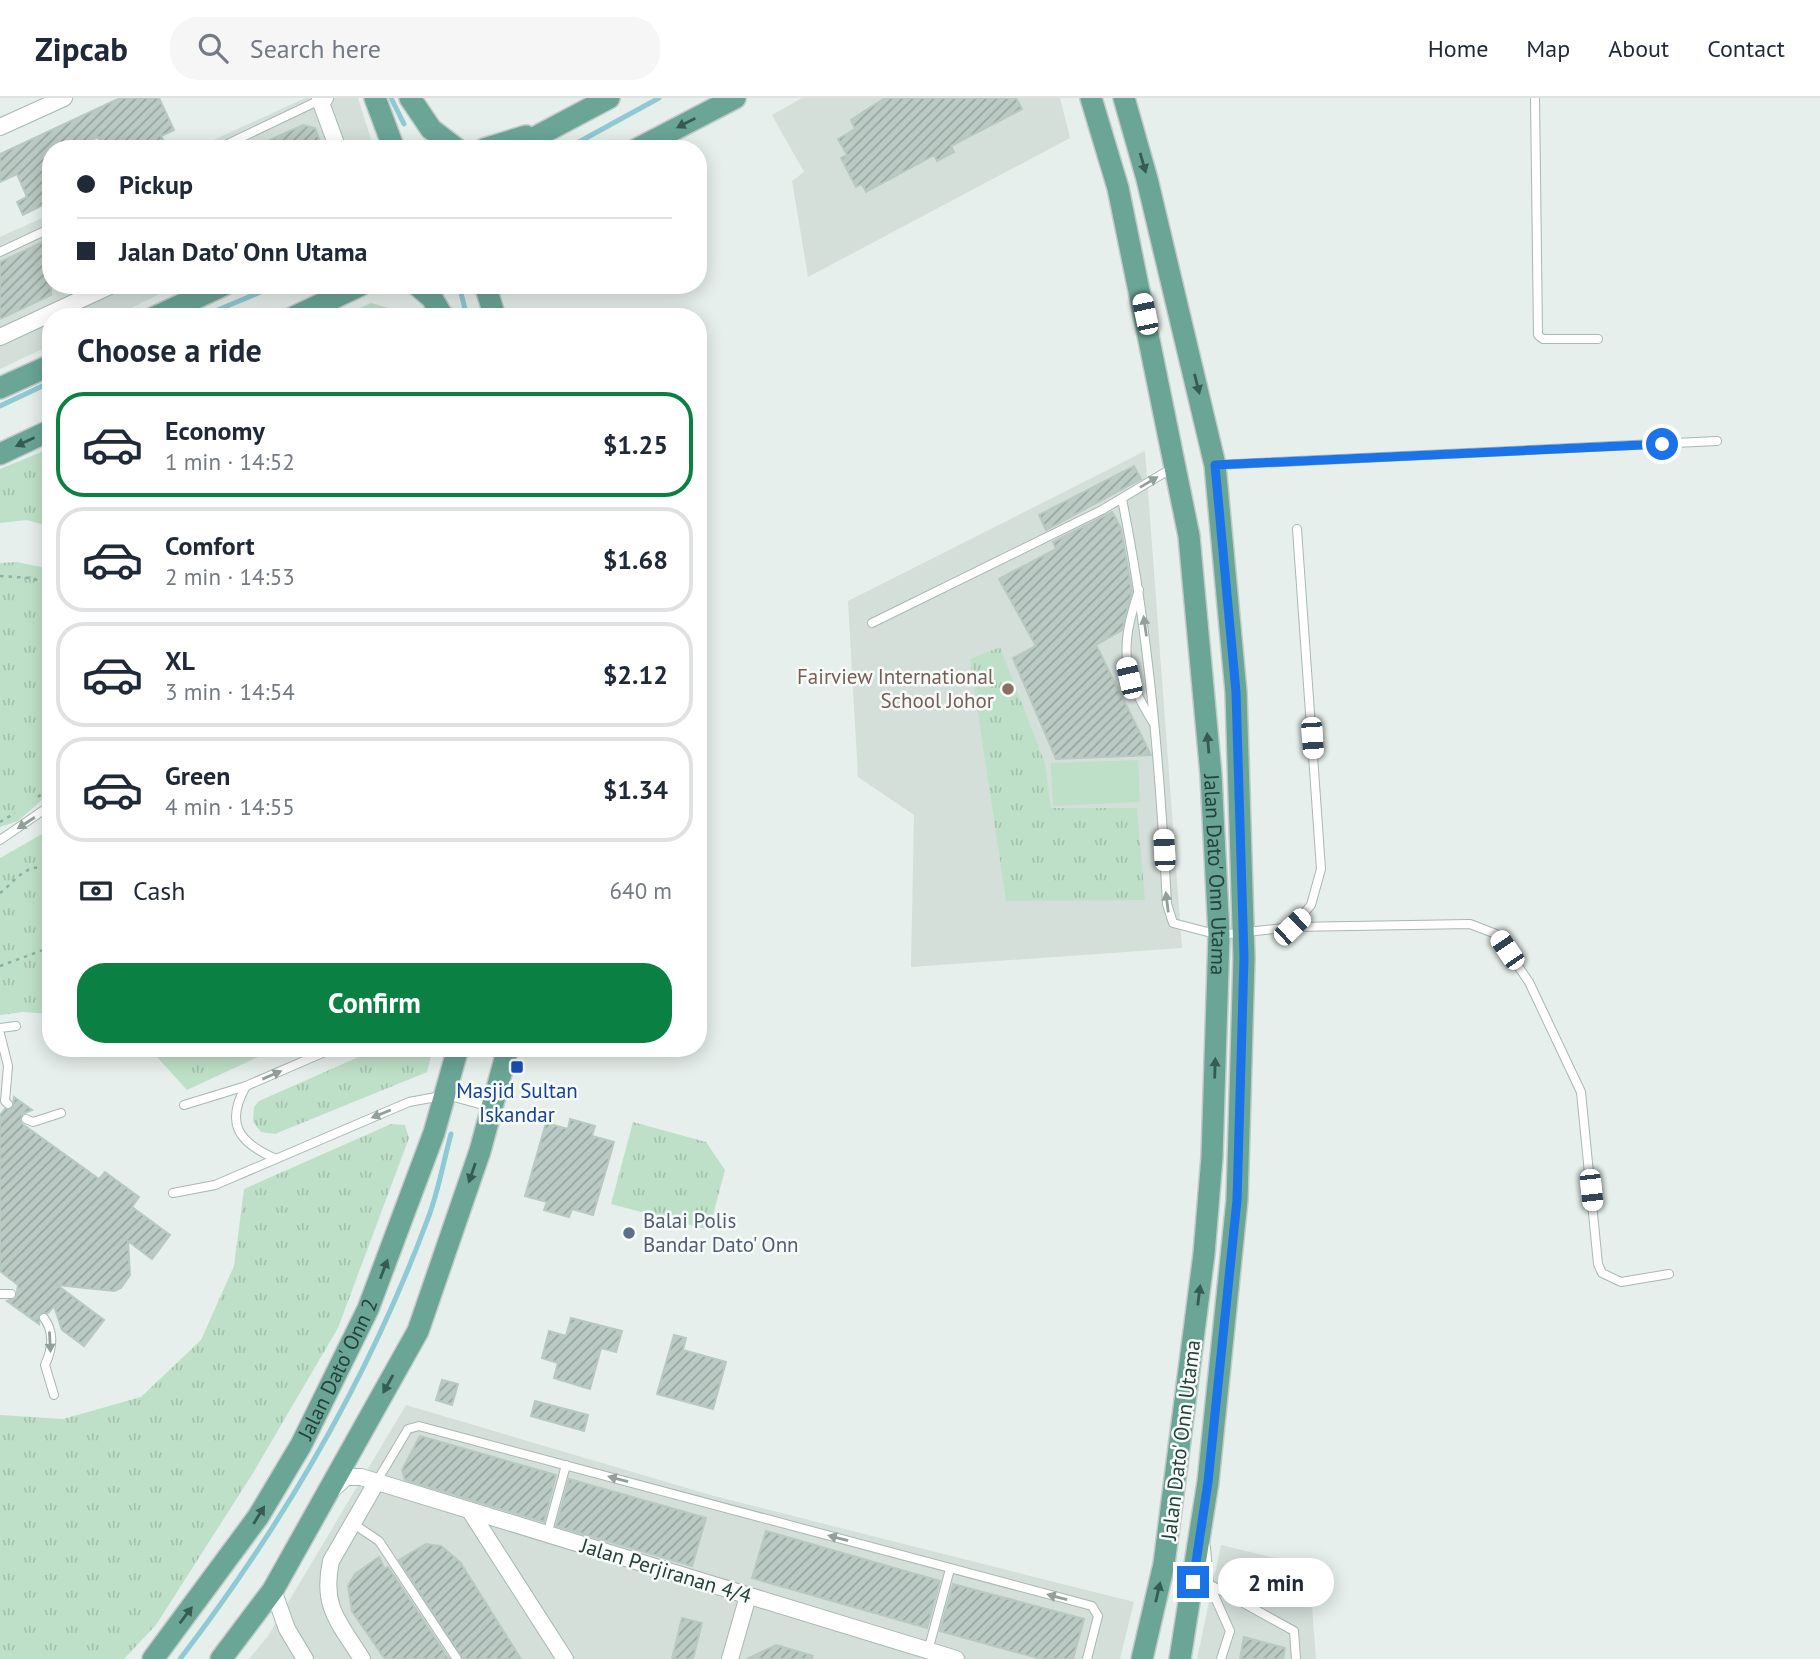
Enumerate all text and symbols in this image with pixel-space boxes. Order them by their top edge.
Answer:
search box [170,17,660,80]
text: Zipcab [35,27,128,70]
icon: search [194,29,232,67]
text: Search here [250,32,381,65]
text: Home [1428,33,1488,64]
text: Map [1526,33,1570,64]
text: About [1608,33,1669,64]
text: Contact [1707,33,1785,64]
one-way arrow [676,118,696,129]
one-way arrow [1138,153,1148,174]
text: Pickup [119,168,193,201]
text: Jalan Dato' Onn Utama [119,235,367,268]
car [1131,291,1160,337]
text: Choose a ride [77,329,262,371]
one-way arrow [1192,374,1203,396]
icon: car [81,413,144,476]
text: Economy [165,414,265,447]
text: $1.25 [603,428,668,461]
route start [1646,428,1678,460]
one-way arrow [15,437,35,448]
text: 1 min · 14:52 [165,447,295,476]
one-way arrow [1140,476,1159,489]
icon: car [81,528,144,591]
text: Comfort [165,529,255,562]
text: $1.68 [603,543,668,576]
text: 2 min · 14:53 [165,562,295,591]
one-way arrow [1139,615,1150,637]
icon: car [81,643,144,706]
text: XL [165,644,195,677]
car [1115,655,1144,701]
text: $2.12 [603,658,668,691]
place label: Fairview International School Johor [797,663,994,714]
text: 3 min · 14:54 [165,677,295,706]
marker: Fairview International School Johor [1000,681,1016,697]
car [1301,716,1324,760]
one-way arrow [1203,731,1214,753]
icon: car [81,758,144,821]
text: Green [165,759,230,792]
street label: Jalan Dato' Onn Utama [1198,772,1233,976]
text: $1.34 [603,773,668,806]
text: 4 min · 14:55 [165,792,295,821]
one-way arrow [16,817,36,830]
car [1153,828,1176,872]
icon: cash [77,872,115,910]
text: Cash [133,874,185,907]
text: 640 m [610,876,672,905]
one-way arrow [1162,891,1173,913]
car [1270,905,1315,949]
car [1487,927,1528,973]
button: Confirm [77,963,672,1043]
one-way arrow [1209,1056,1220,1078]
marker: Masjid Sultan Iskandar [509,1059,525,1075]
one-way arrow [262,1069,282,1081]
place label: Masjid Sultan Iskandar [456,1077,578,1128]
one-way arrow [371,1109,392,1120]
one-way arrow [466,1163,477,1184]
car [1579,1168,1604,1212]
place label: Balai Polis Bandar Dato' Onn [643,1207,799,1258]
marker: Balai Polis Bandar Dato' Onn [621,1225,637,1241]
one-way arrow [378,1258,389,1279]
one-way arrow [1194,1283,1205,1305]
street label: Jalan Dato' Onn 2 [291,1295,384,1445]
one-way arrow [44,1331,55,1353]
street label: Jalan Dato' Onn Utama [1155,1338,1206,1543]
one-way arrow [382,1374,394,1394]
one-way arrow [607,1473,629,1484]
one-way arrow [252,1505,265,1525]
street label: Jalan Perjiranan 4/4 [577,1531,755,1609]
one-way arrow [826,1532,848,1543]
callout: 2 min [1218,1558,1333,1606]
route end [1177,1566,1209,1598]
text: 2 min [1248,1568,1304,1597]
one-way arrow [1153,1581,1164,1603]
one-way arrow [1046,1591,1068,1602]
one-way arrow [179,1606,193,1624]

